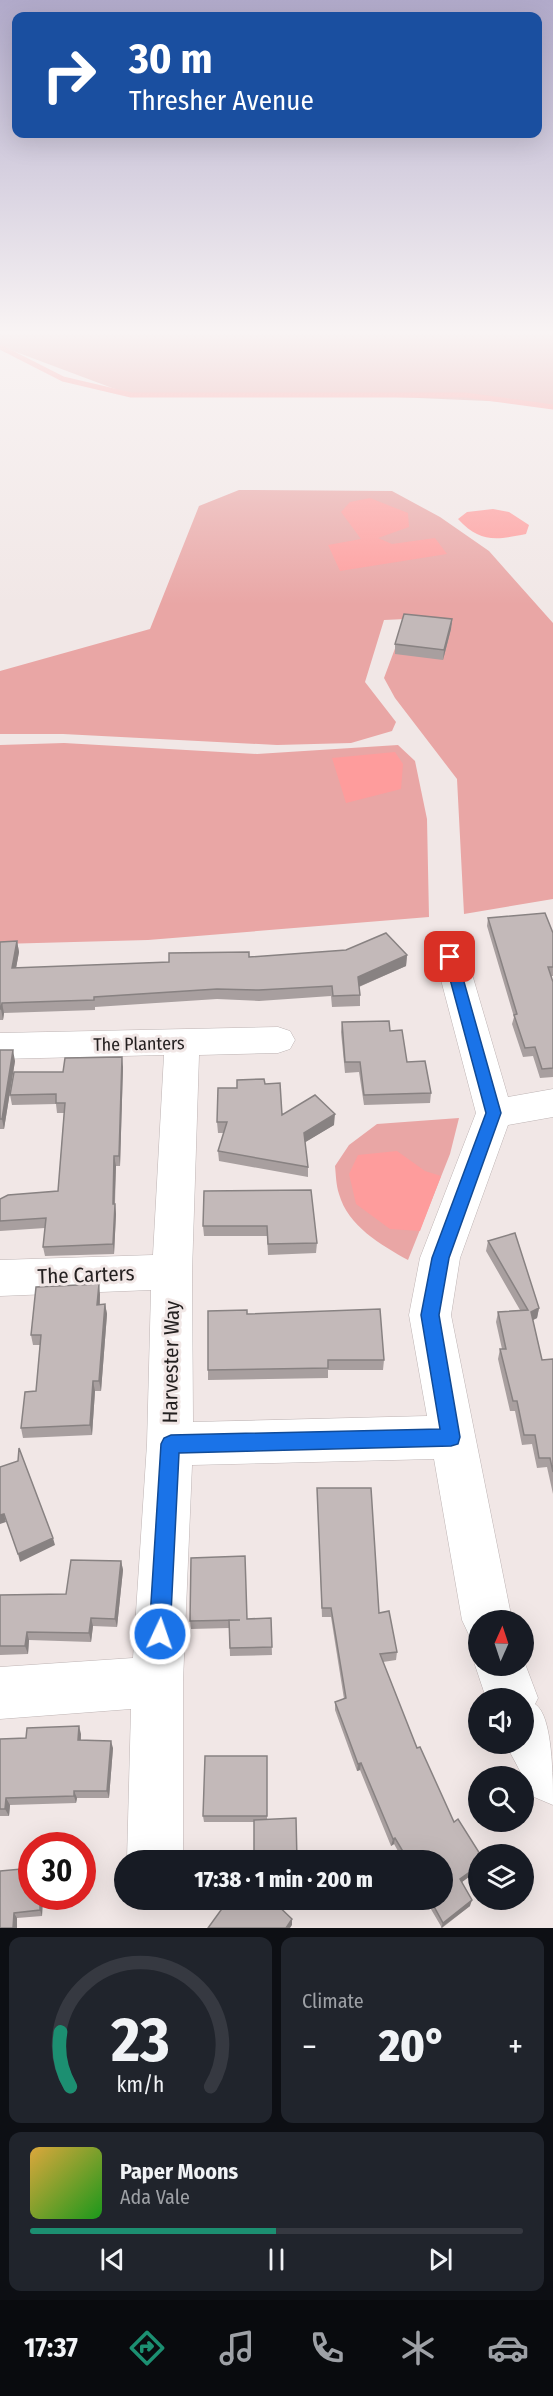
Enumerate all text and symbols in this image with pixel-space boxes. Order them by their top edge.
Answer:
text: 30 m [129,34,213,84]
icon: right [30,36,108,114]
text: Thresher Avenue [129,85,314,117]
pin [424,931,475,982]
icon: arrive [433,940,466,973]
street label: The Planters [93,1032,185,1056]
street label: The Carters [37,1260,135,1290]
street label: Harvester Way [157,1300,185,1424]
position arrow [128,1602,192,1666]
north arrow [468,1610,534,1676]
map controls [468,1610,534,1910]
button: sound [468,1688,534,1754]
button: search [468,1766,534,1832]
speed limit sign: 30 [18,1832,96,1910]
button: layers [468,1844,534,1910]
text: 17:38 · 1 min · 200 m [194,1866,373,1893]
text: Climate [302,1989,364,2013]
text: 23 [110,2003,170,2078]
text: 20° [379,2019,446,2073]
text: − [302,2027,317,2067]
text: + [508,2027,523,2067]
text: km/h [117,2072,164,2098]
text: Paper Moons [120,2158,238,2185]
text: Ada Vale [120,2185,190,2209]
icon: previous [96,2243,129,2276]
icon: pause [260,2243,293,2276]
icon: next [424,2243,457,2276]
icon: directions [126,2327,168,2369]
icon: music [216,2327,258,2369]
icon: phone [306,2327,348,2369]
icon: climate [397,2327,439,2369]
icon: car [487,2327,529,2369]
text: 17:37 [24,2332,78,2364]

